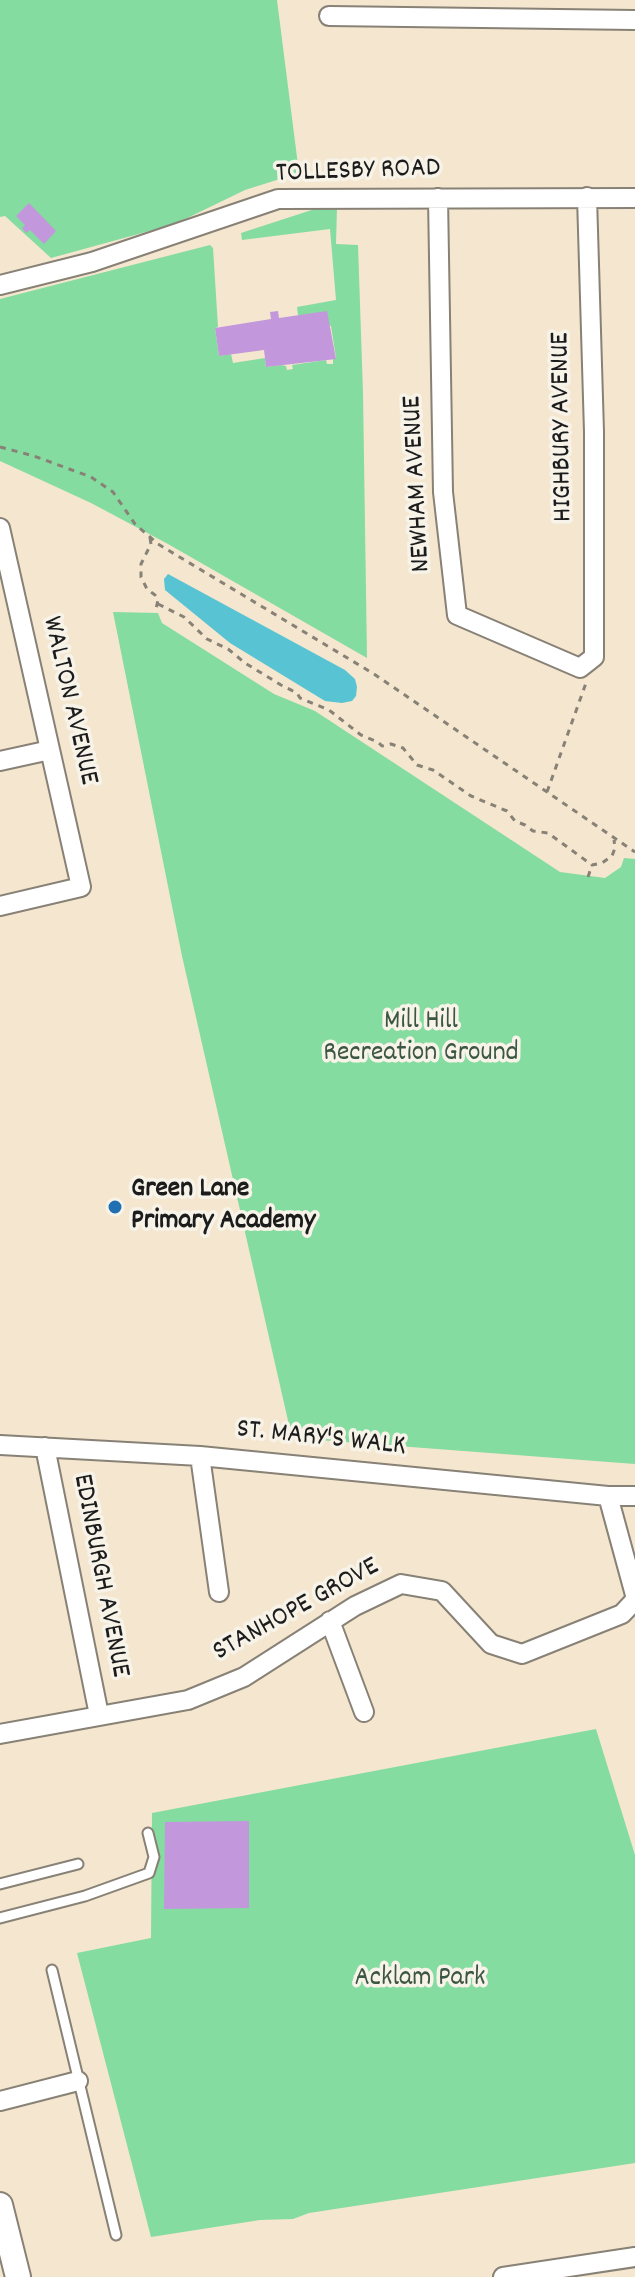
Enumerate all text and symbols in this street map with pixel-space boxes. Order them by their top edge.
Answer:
street label: TOLLESBY ROAD [275,153,441,193]
street label: HIGHBURY AVENUE [546,332,582,522]
street label: NEWHAM AVENUE [398,395,440,573]
street label: WALTON AVENUE [32,614,104,788]
park label: Mill Hill Recreation Ground [323,1006,519,1072]
place label: Green Lane Primary Academy [131,1174,315,1240]
marker: Green Lane Primary Academy [106,1198,124,1216]
street label: ST. MARY'S WALK [235,1414,407,1466]
street label: EDINBURGH AVENUE [63,1471,135,1681]
street label: STANHOPE GROVE [208,1551,386,1671]
park label: Acklam Park [354,1963,486,1997]

